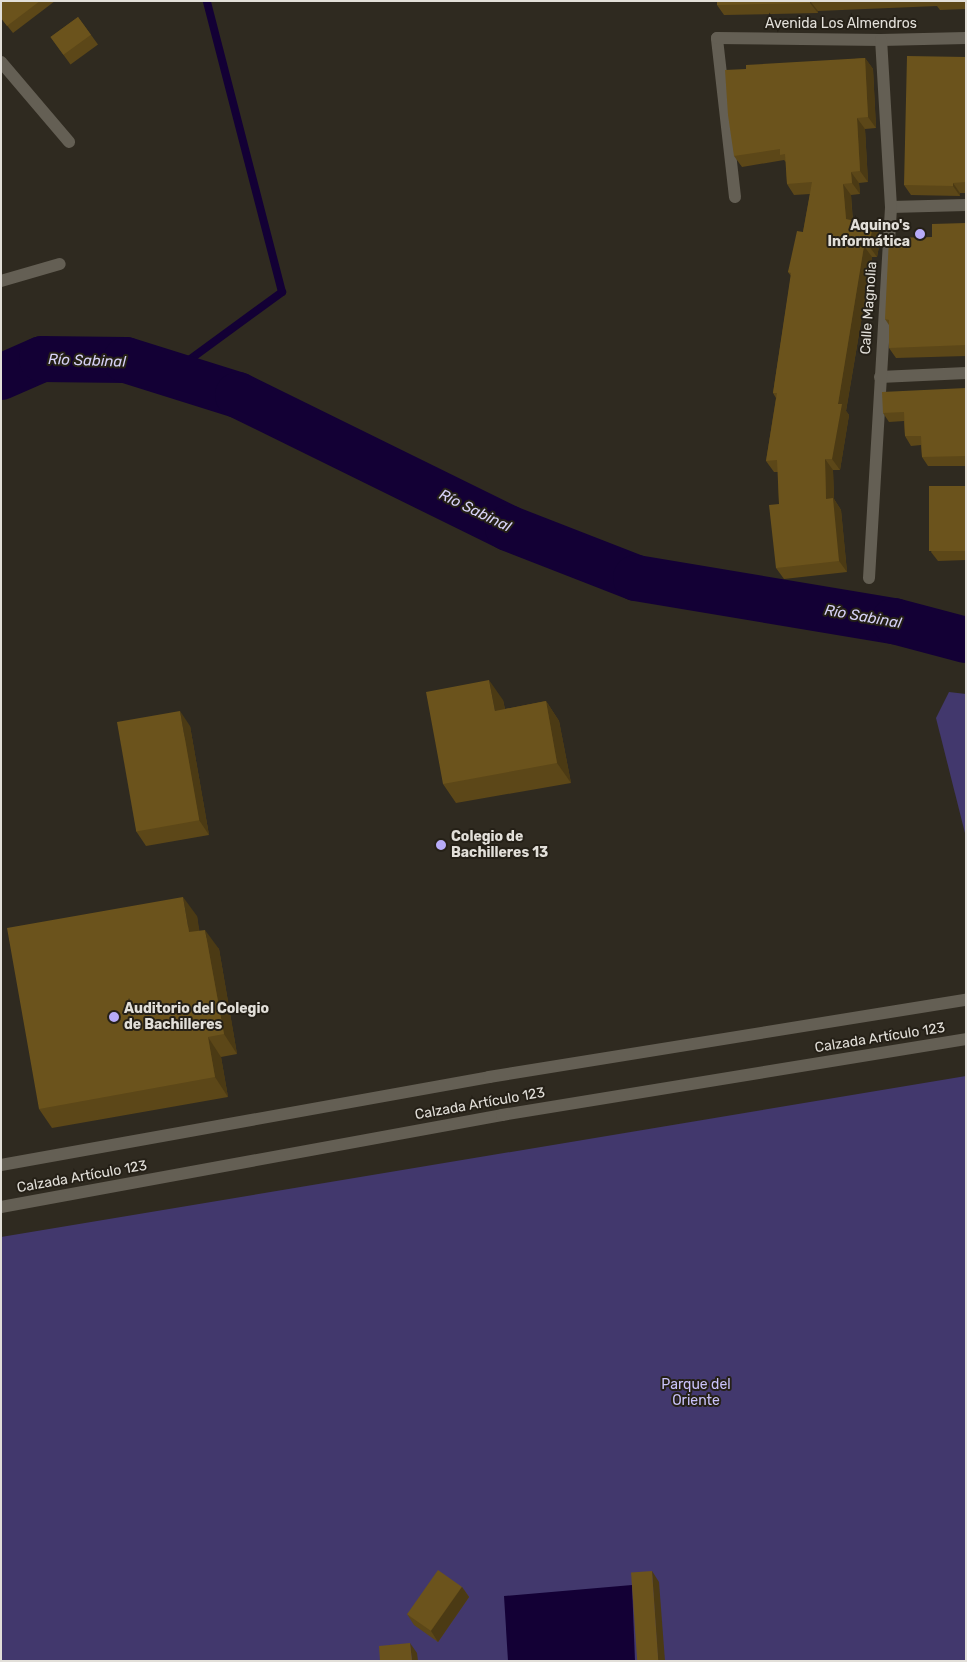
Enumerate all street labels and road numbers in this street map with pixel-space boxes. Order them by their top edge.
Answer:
street label: Avenida Los Almendros [765,16,917,32]
street label: Calle Magnolia [857,261,881,355]
street label: Calzada Artículo 123 [813,1019,947,1057]
street label: Calzada Artículo 123 [414,1084,546,1124]
street label: Calzada Artículo 123 [16,1157,148,1197]

